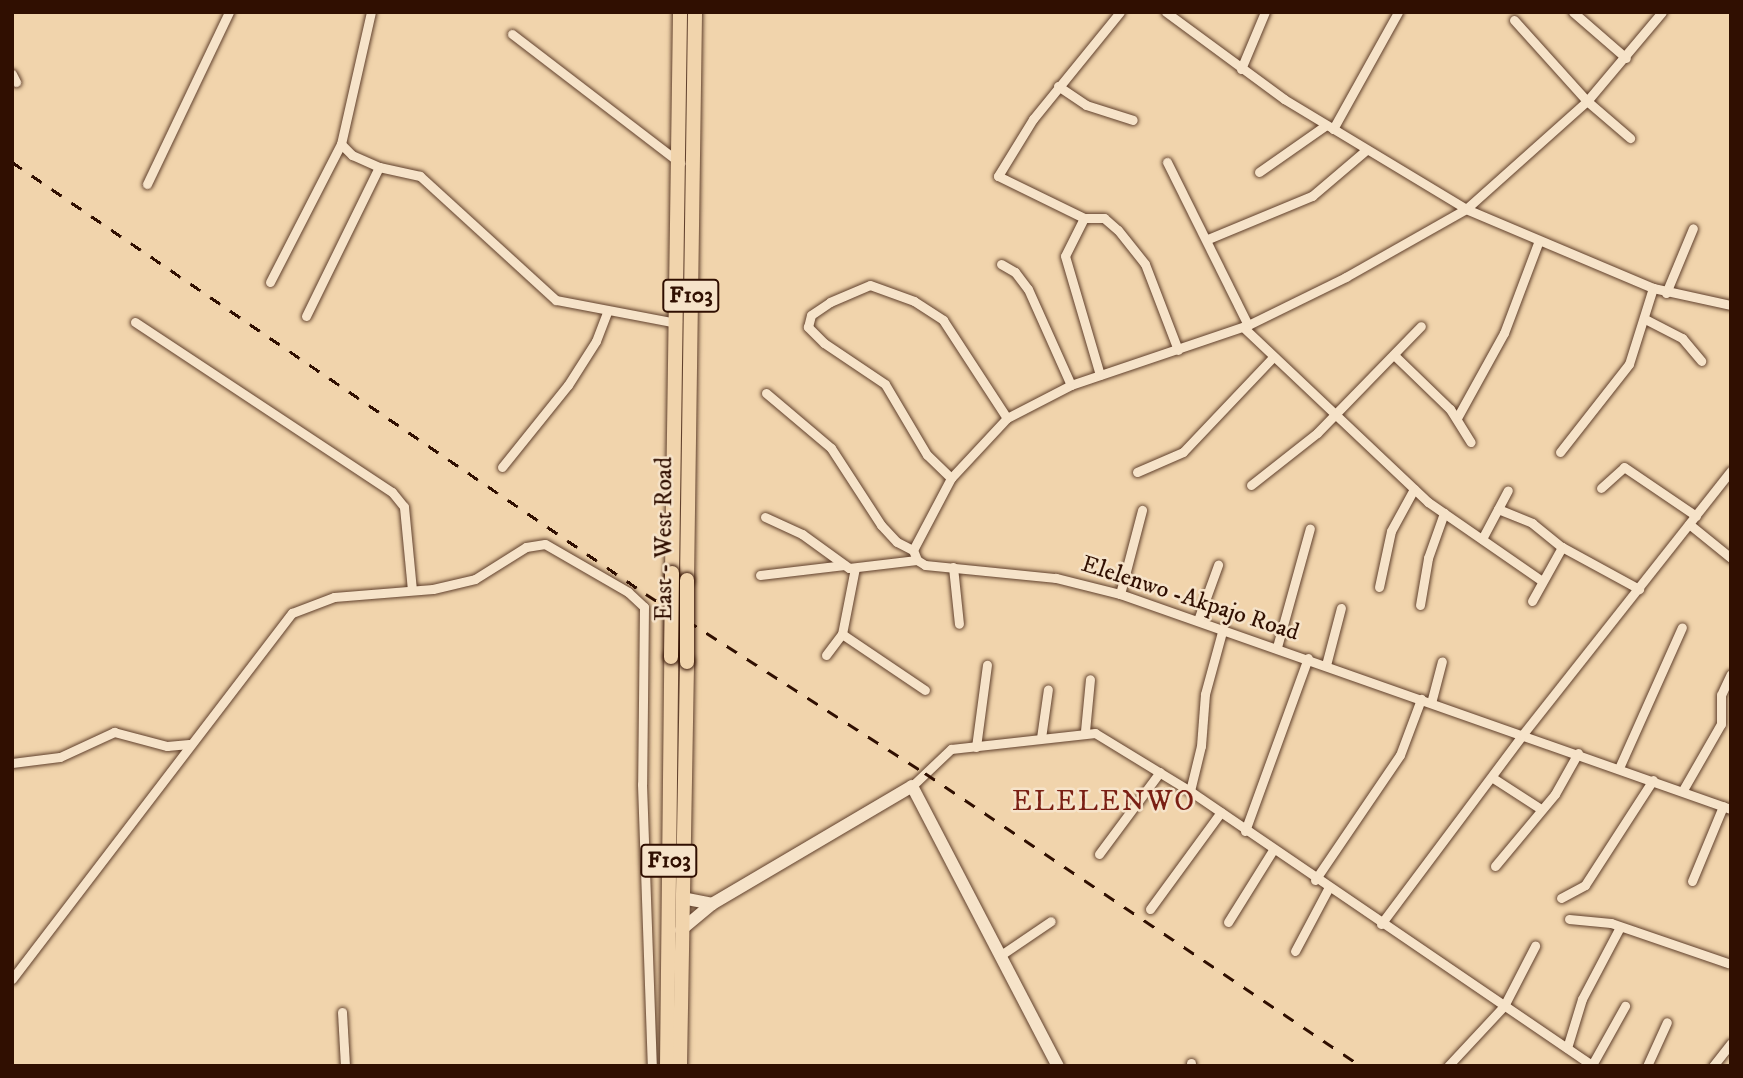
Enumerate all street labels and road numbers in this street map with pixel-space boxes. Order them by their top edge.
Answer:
road number: F103 [661,276,721,316]
street label: East - West Road [651,457,679,621]
street label: Elelenwo -Akpajo Road [1078,550,1302,648]
road number: F103 [639,842,699,880]

